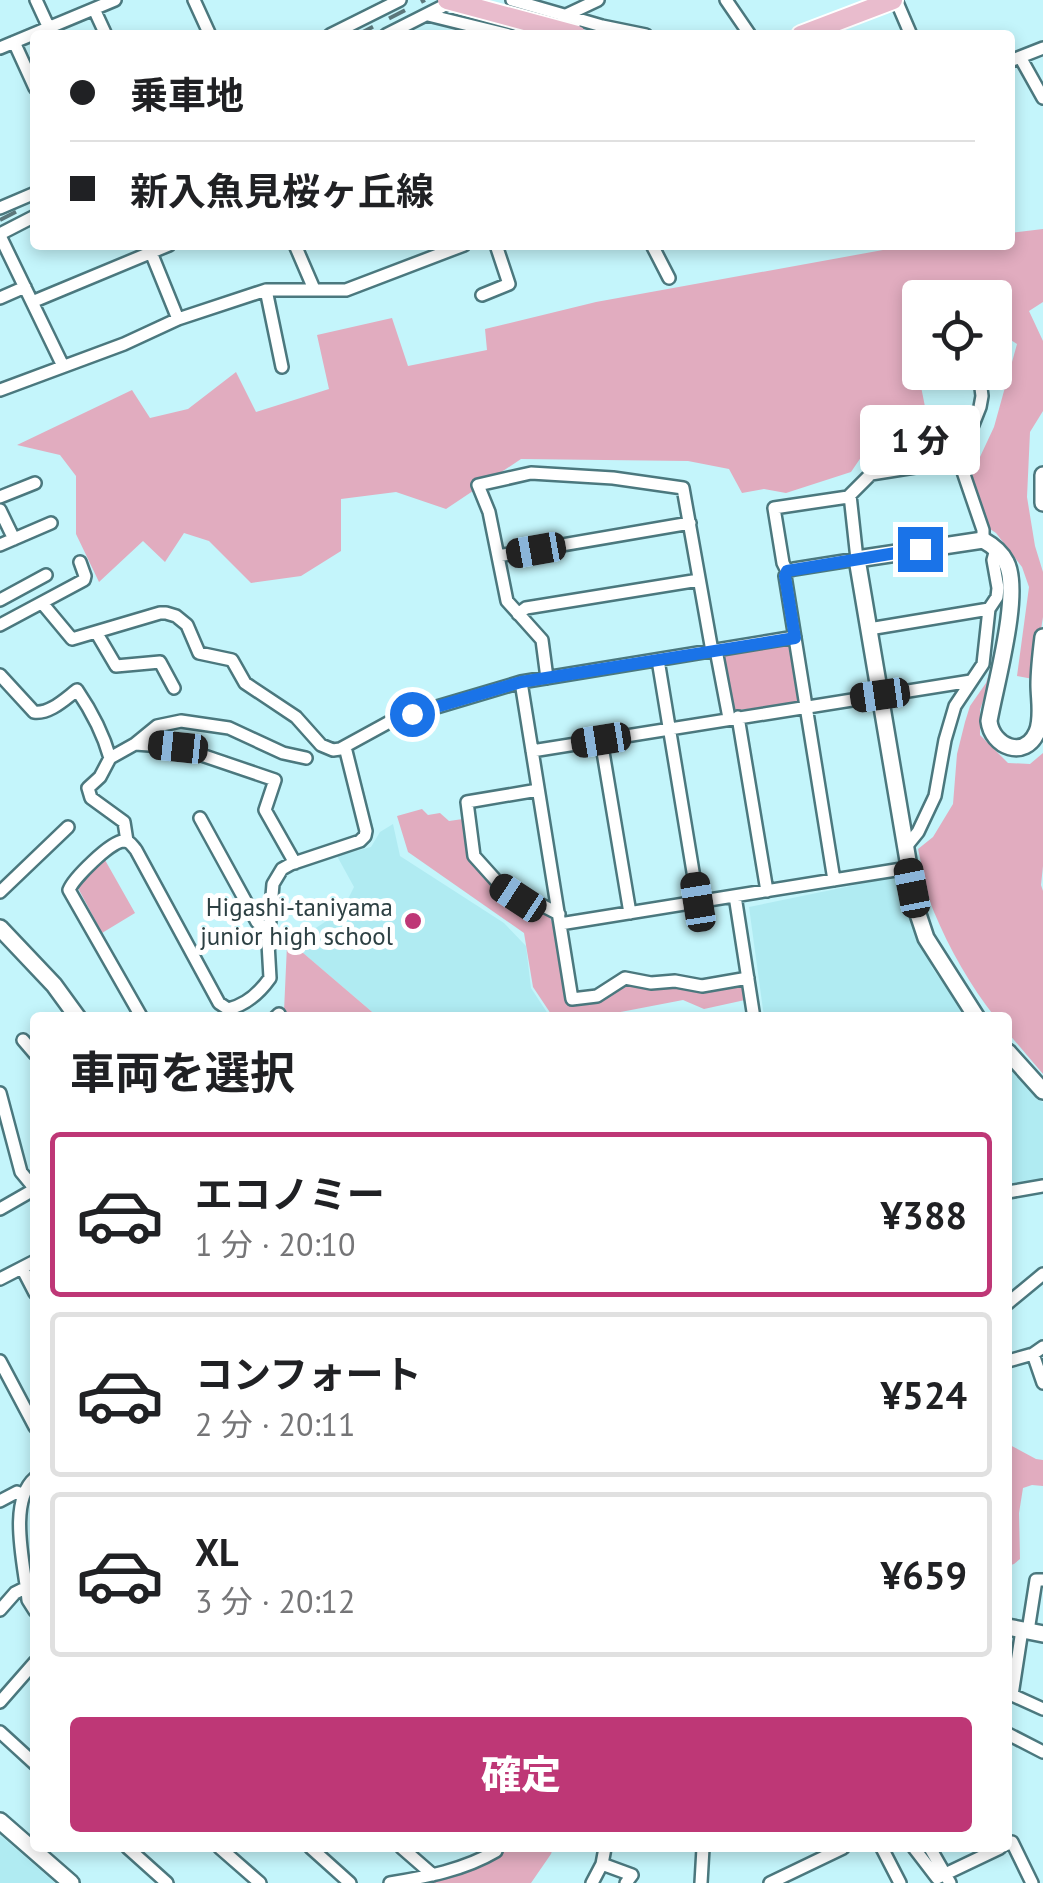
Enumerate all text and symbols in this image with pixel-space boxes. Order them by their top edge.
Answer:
text: 乗車地 [130,70,244,119]
text: 新入魚見桜ヶ丘線 [130,166,434,215]
map controls [902,280,1012,390]
button: locate [902,280,1012,390]
callout: 1 分 [860,404,980,474]
text: 1 分 [891,419,949,461]
route end [898,527,943,572]
car [504,530,568,570]
car [848,676,912,714]
route start [390,692,435,737]
car [569,720,633,760]
car [147,729,209,765]
car [892,856,932,920]
car [485,869,551,927]
car [678,870,718,934]
place label: Higashi-taniyama junior high school [200,891,394,952]
marker: Higashi-taniyama junior high school [402,910,424,932]
text: 車両を選択 [70,1043,295,1101]
text: エコノミー [195,1169,385,1218]
icon: car [75,1170,165,1260]
text: ¥388 [881,1190,967,1239]
text: 1 分 · 20:10 [195,1223,355,1265]
text: コンフォート [195,1349,422,1398]
icon: car [75,1350,165,1440]
text: ¥524 [881,1370,967,1419]
text: 2 分 · 20:11 [195,1403,355,1445]
text: XL [195,1527,239,1576]
icon: car [75,1530,165,1620]
text: ¥659 [881,1550,967,1599]
text: 3 分 · 20:12 [195,1580,355,1622]
button: 確定 [70,1717,972,1832]

